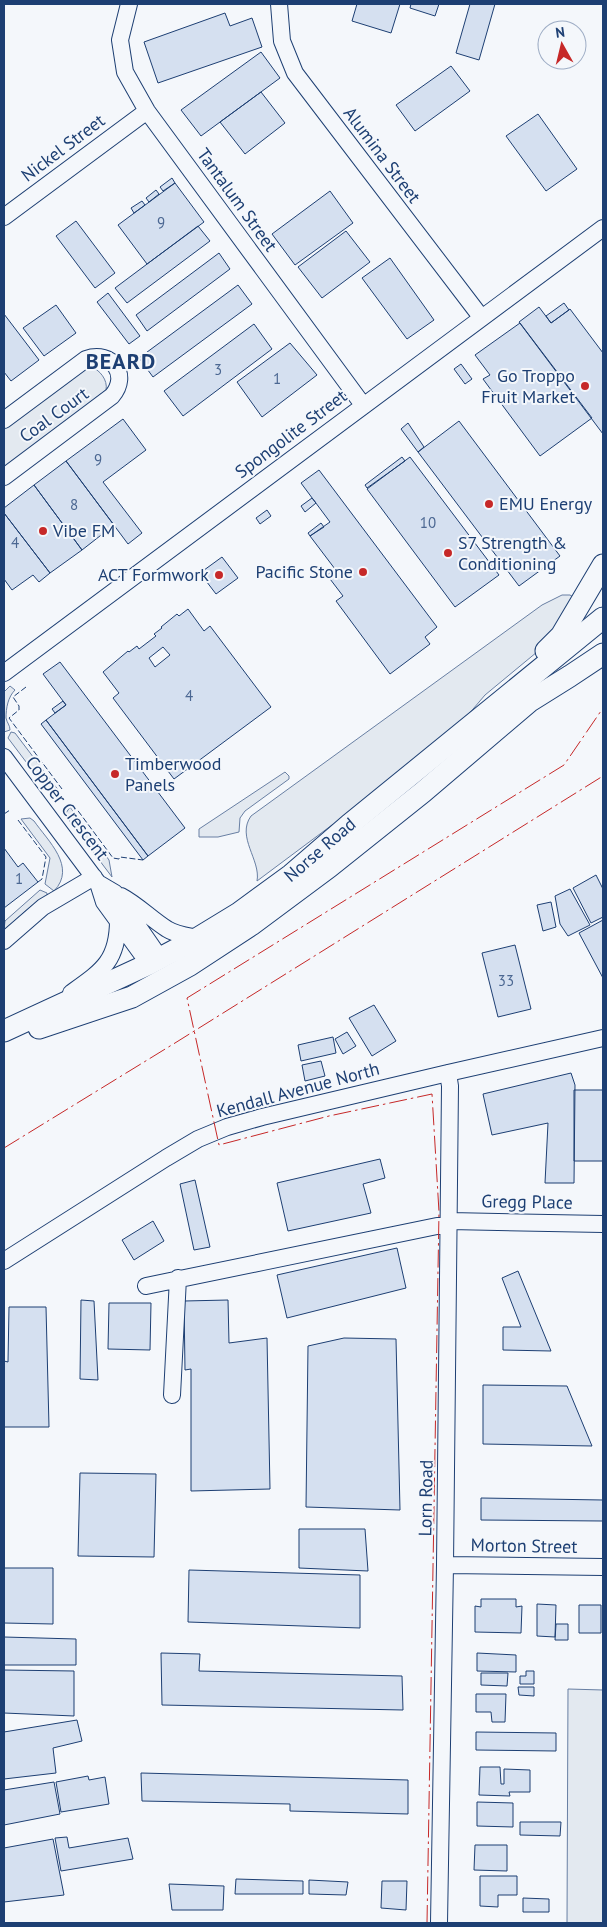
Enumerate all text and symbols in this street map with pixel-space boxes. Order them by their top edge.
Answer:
north arrow [537,20,587,70]
text: N [554,23,566,42]
street label: Alumina Street [339,102,426,207]
street label: Nickel Street [16,109,109,186]
street label: Tantalum Street [192,143,283,256]
house number: 9 [157,213,165,232]
district label: BEARD [86,347,156,375]
house number: 3 [214,360,222,379]
place label: Go Troppo Fruit Market [481,364,575,408]
house number: 1 [273,369,281,388]
marker: Go Troppo Fruit Market [579,380,591,392]
street label: Coal Court [15,382,93,447]
street label: Spongolite Street [230,384,351,483]
house number: 9 [94,450,102,469]
place label: EMU Energy [499,492,593,515]
house number: 8 [70,495,78,514]
marker: EMU Energy [483,498,495,510]
house number: 10 [420,513,436,532]
place label: Vibe FM [52,519,115,542]
marker: Vibe FM [37,525,49,537]
place label: S7 Strength & Conditioning [458,531,567,575]
house number: 4 [11,533,19,552]
marker: S7 Strength & Conditioning [442,547,454,559]
place label: Pacific Stone [255,560,353,583]
place label: ACT Formwork [98,563,209,586]
marker: Pacific Stone [357,566,369,578]
marker: ACT Formwork [213,569,225,581]
house number: 4 [185,686,193,705]
street label: Copper Crescent [21,751,114,864]
place label: Timberwood Panels [125,752,221,796]
marker: Timberwood Panels [109,768,121,780]
street label: Norse Road [279,812,360,887]
house number: 1 [15,869,23,888]
house number: 33 [498,971,514,990]
street label: Kendall Avenue North [214,1057,382,1122]
street label: Gregg Place [481,1189,573,1214]
street label: Lorn Road [413,1459,438,1537]
street label: Morton Street [470,1533,578,1558]

